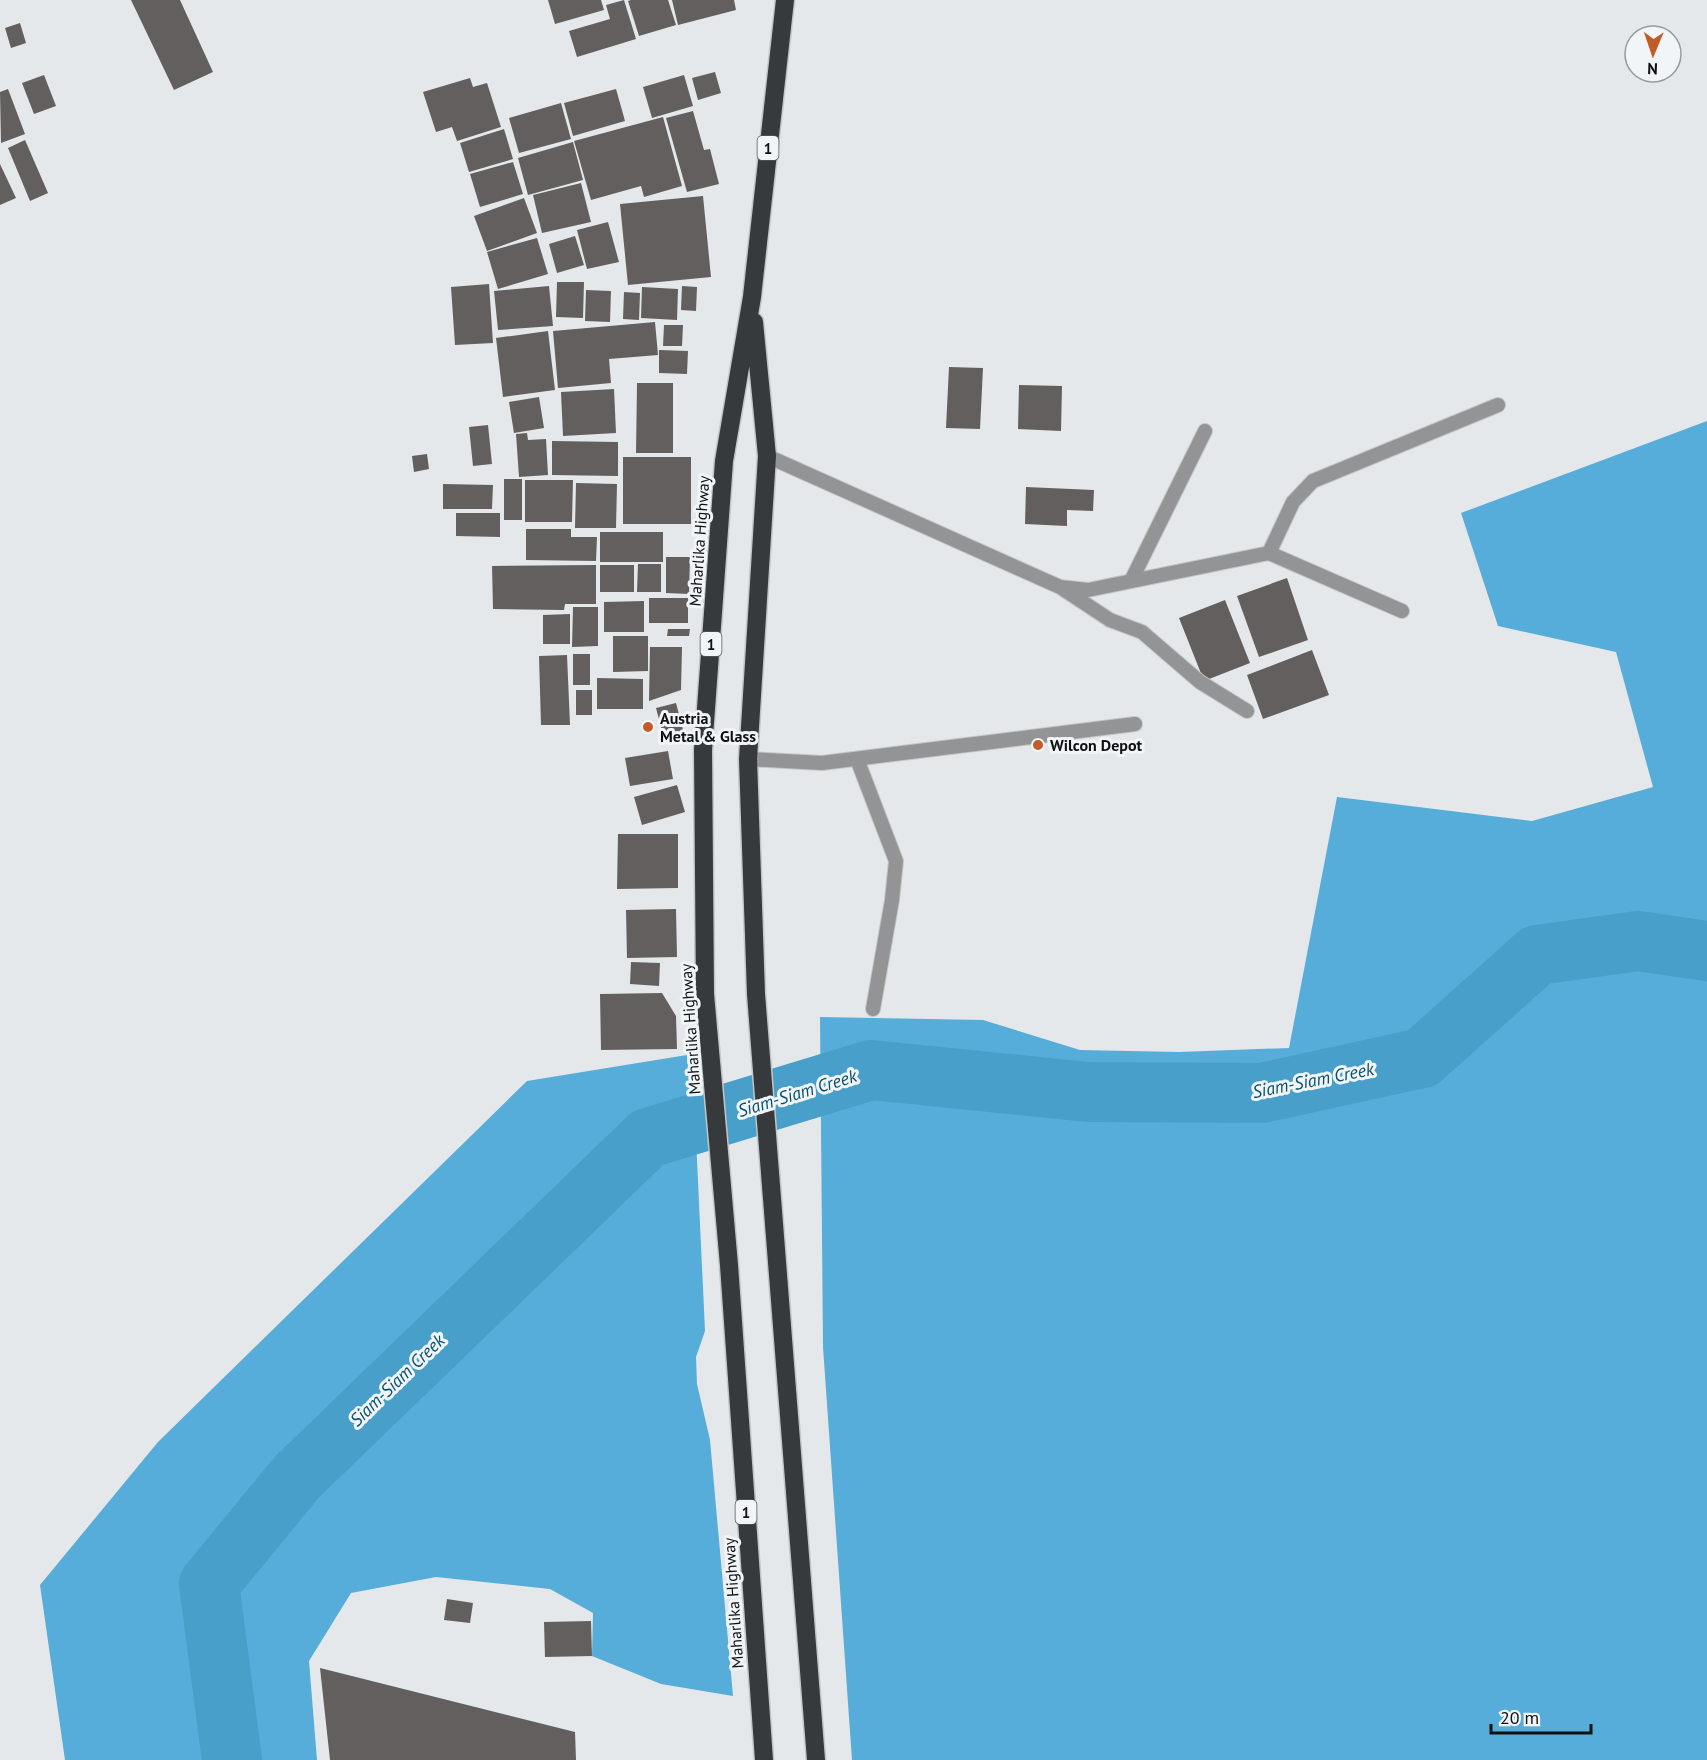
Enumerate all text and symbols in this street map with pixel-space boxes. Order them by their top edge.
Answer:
north arrow [1623,24,1683,84]
text: N [1647,59,1658,79]
road number: 1 [758,136,778,160]
street label: Maharlika Highway [684,474,714,607]
road number: 1 [700,632,722,656]
place label: Austria Metal & Glass [660,708,756,746]
marker: Austria Metal & Glass [641,720,655,734]
place label: Wilcon Depot [1050,735,1143,755]
marker: Wilcon Depot [1031,738,1045,752]
street label: Maharlika Highway [675,962,705,1095]
water label: Siam-Siam Creek [1250,1057,1377,1103]
water label: Siam-Siam Creek [735,1064,860,1122]
water label: Siam-Siam Creek [345,1328,450,1431]
road number: 1 [736,1500,756,1524]
street label: Maharlika Highway [718,1536,748,1669]
scale bar [1491,1697,1592,1735]
text: 20 m [1500,1706,1539,1729]

